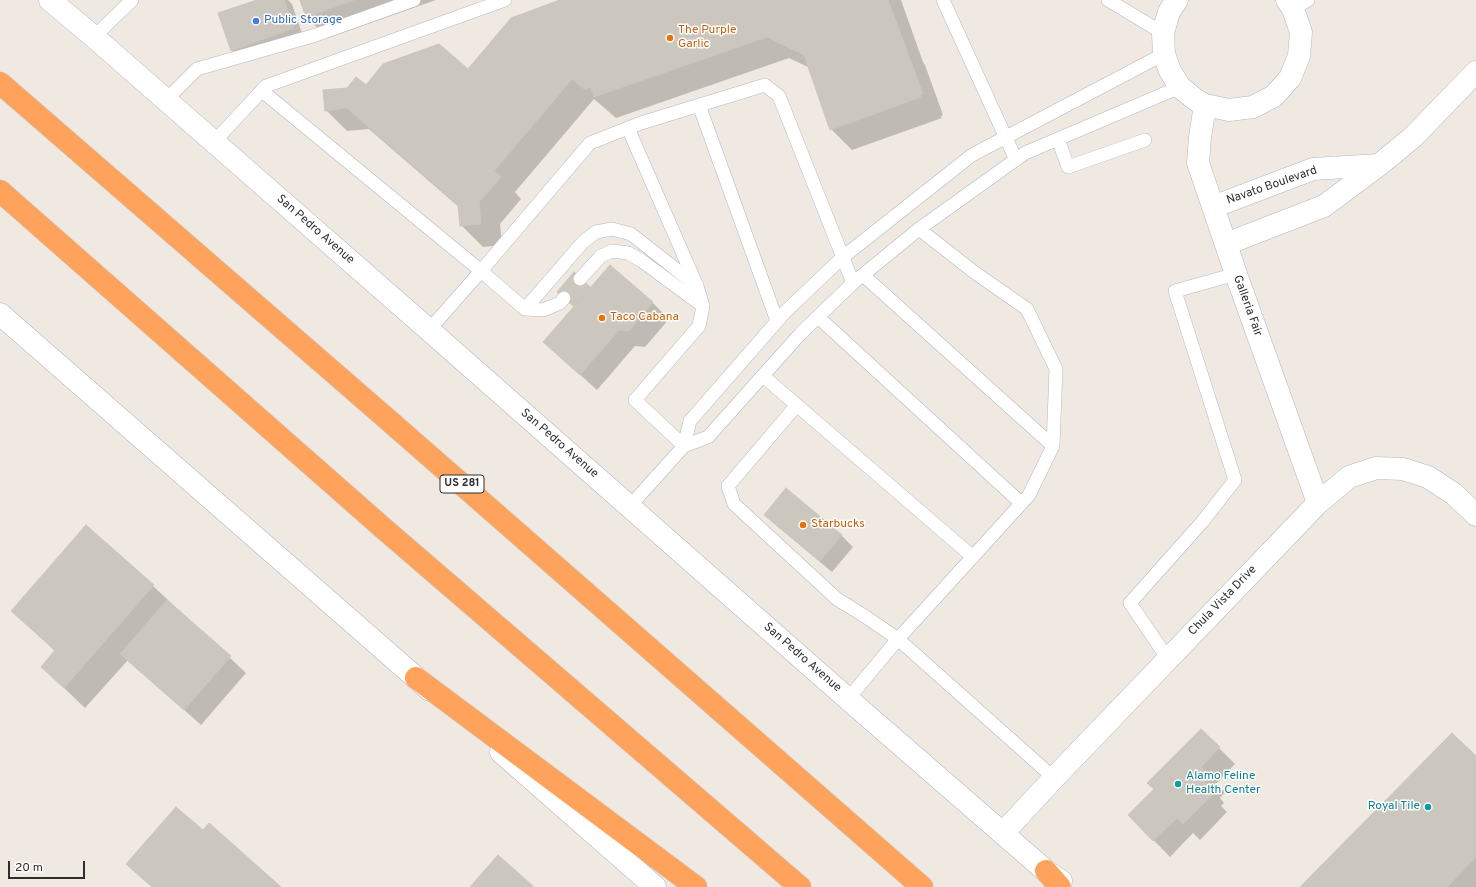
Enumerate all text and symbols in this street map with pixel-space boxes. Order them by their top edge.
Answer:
place label: Public Storage [264,14,342,28]
marker: Public Storage [251,16,261,26]
place label: The Purple Garlic [678,24,736,52]
marker: The Purple Garlic [665,33,675,43]
street label: Navato Boulevard [1225,164,1319,208]
street label: San Pedro Avenue [273,192,357,268]
street label: Galleria Fair [1229,273,1265,339]
place label: Taco Cabana [610,311,679,325]
marker: Taco Cabana [597,313,607,323]
street label: San Pedro Avenue [517,406,601,482]
road number: US 281 [440,475,484,493]
place label: Starbucks [811,518,865,532]
marker: Starbucks [798,520,808,530]
street label: Chula Vista Drive [1186,563,1260,639]
street label: San Pedro Avenue [760,620,844,696]
place label: Alamo Feline Health Center [1186,770,1261,798]
marker: Alamo Feline Health Center [1173,779,1183,789]
place label: Royal Tile [1368,800,1420,814]
marker: Royal Tile [1423,802,1433,812]
scale bar [10,853,87,879]
text: 20 m [15,860,43,876]

